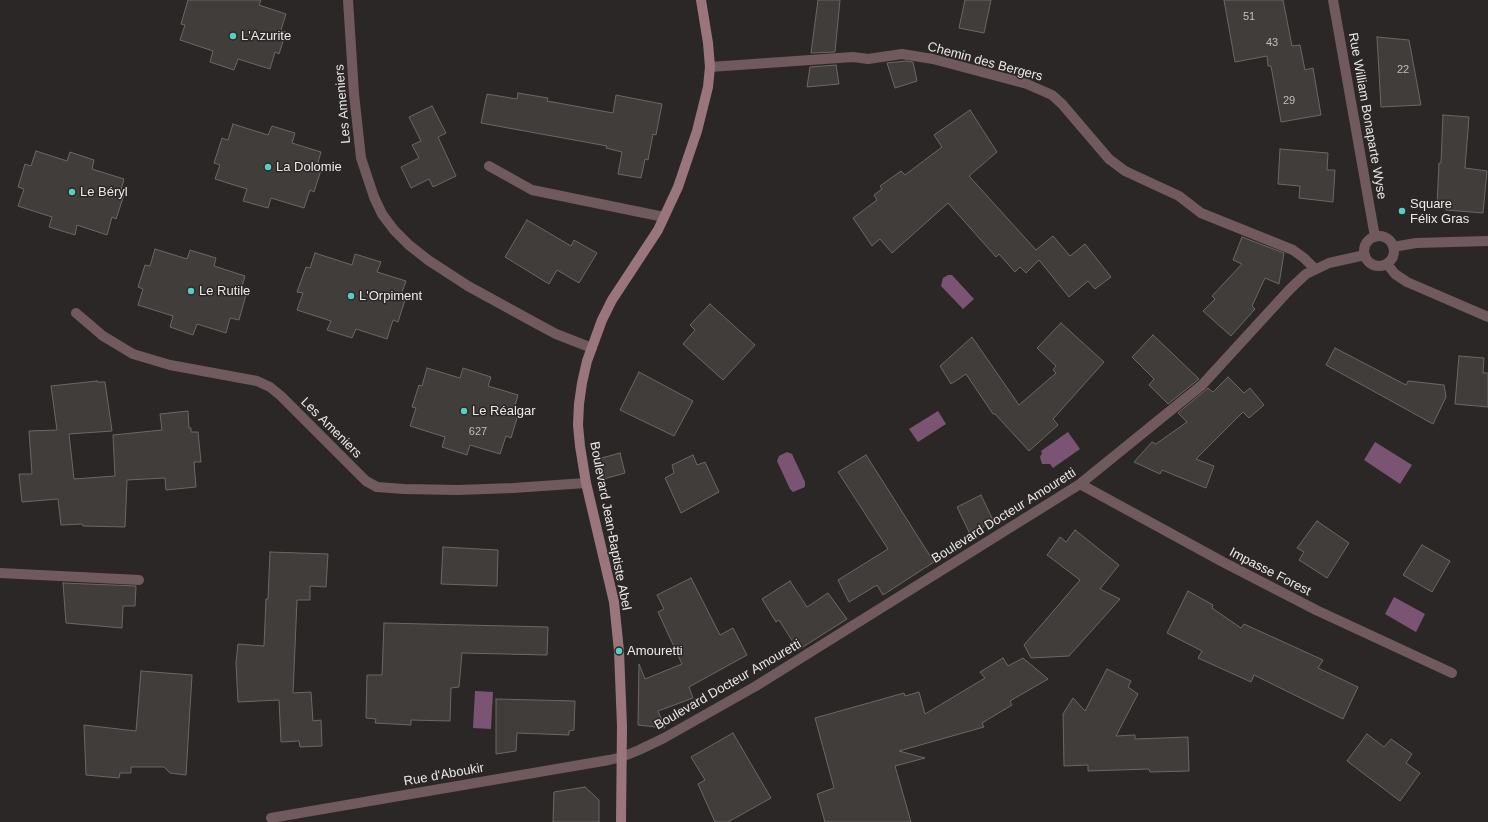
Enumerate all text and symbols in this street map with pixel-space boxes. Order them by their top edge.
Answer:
house number: 51 [1243,10,1255,24]
place label: L'Azurite [241,28,291,44]
marker: L'Azurite [228,31,238,41]
street label: Rue William Bonaparte Wyse [1345,31,1389,201]
house number: 43 [1266,36,1278,50]
street label: Chemin des Bergers [926,39,1044,85]
house number: 22 [1397,63,1409,77]
street label: Les Ameniers [332,64,354,144]
house number: 29 [1283,94,1295,108]
place label: La Dolomie [276,159,342,175]
marker: La Dolomie [263,162,273,172]
place label: Le Béryl [80,184,128,200]
marker: Le Béryl [67,187,77,197]
place label: Square Félix Gras [1410,196,1469,227]
marker: Square Félix Gras [1397,206,1407,216]
place label: Le Rutile [199,283,250,299]
marker: Le Rutile [186,286,196,296]
place label: L'Orpiment [359,288,422,304]
marker: L'Orpiment [346,291,356,301]
street label: Les Ameniers [297,394,365,462]
place label: Le Réalgar [472,403,536,419]
marker: Le Réalgar [459,406,469,416]
house number: 627 [469,425,487,439]
street label: Boulevard Jean-Baptiste Abel [586,440,634,612]
street label: Boulevard Docteur Amouretti [929,465,1079,567]
street label: Impasse Forest [1227,545,1313,599]
street label: Boulevard Docteur Amouretti [652,637,804,733]
place label: Amouretti [627,643,683,659]
marker: Amouretti [614,646,624,656]
street label: Rue d'Aboukir [403,760,485,790]

